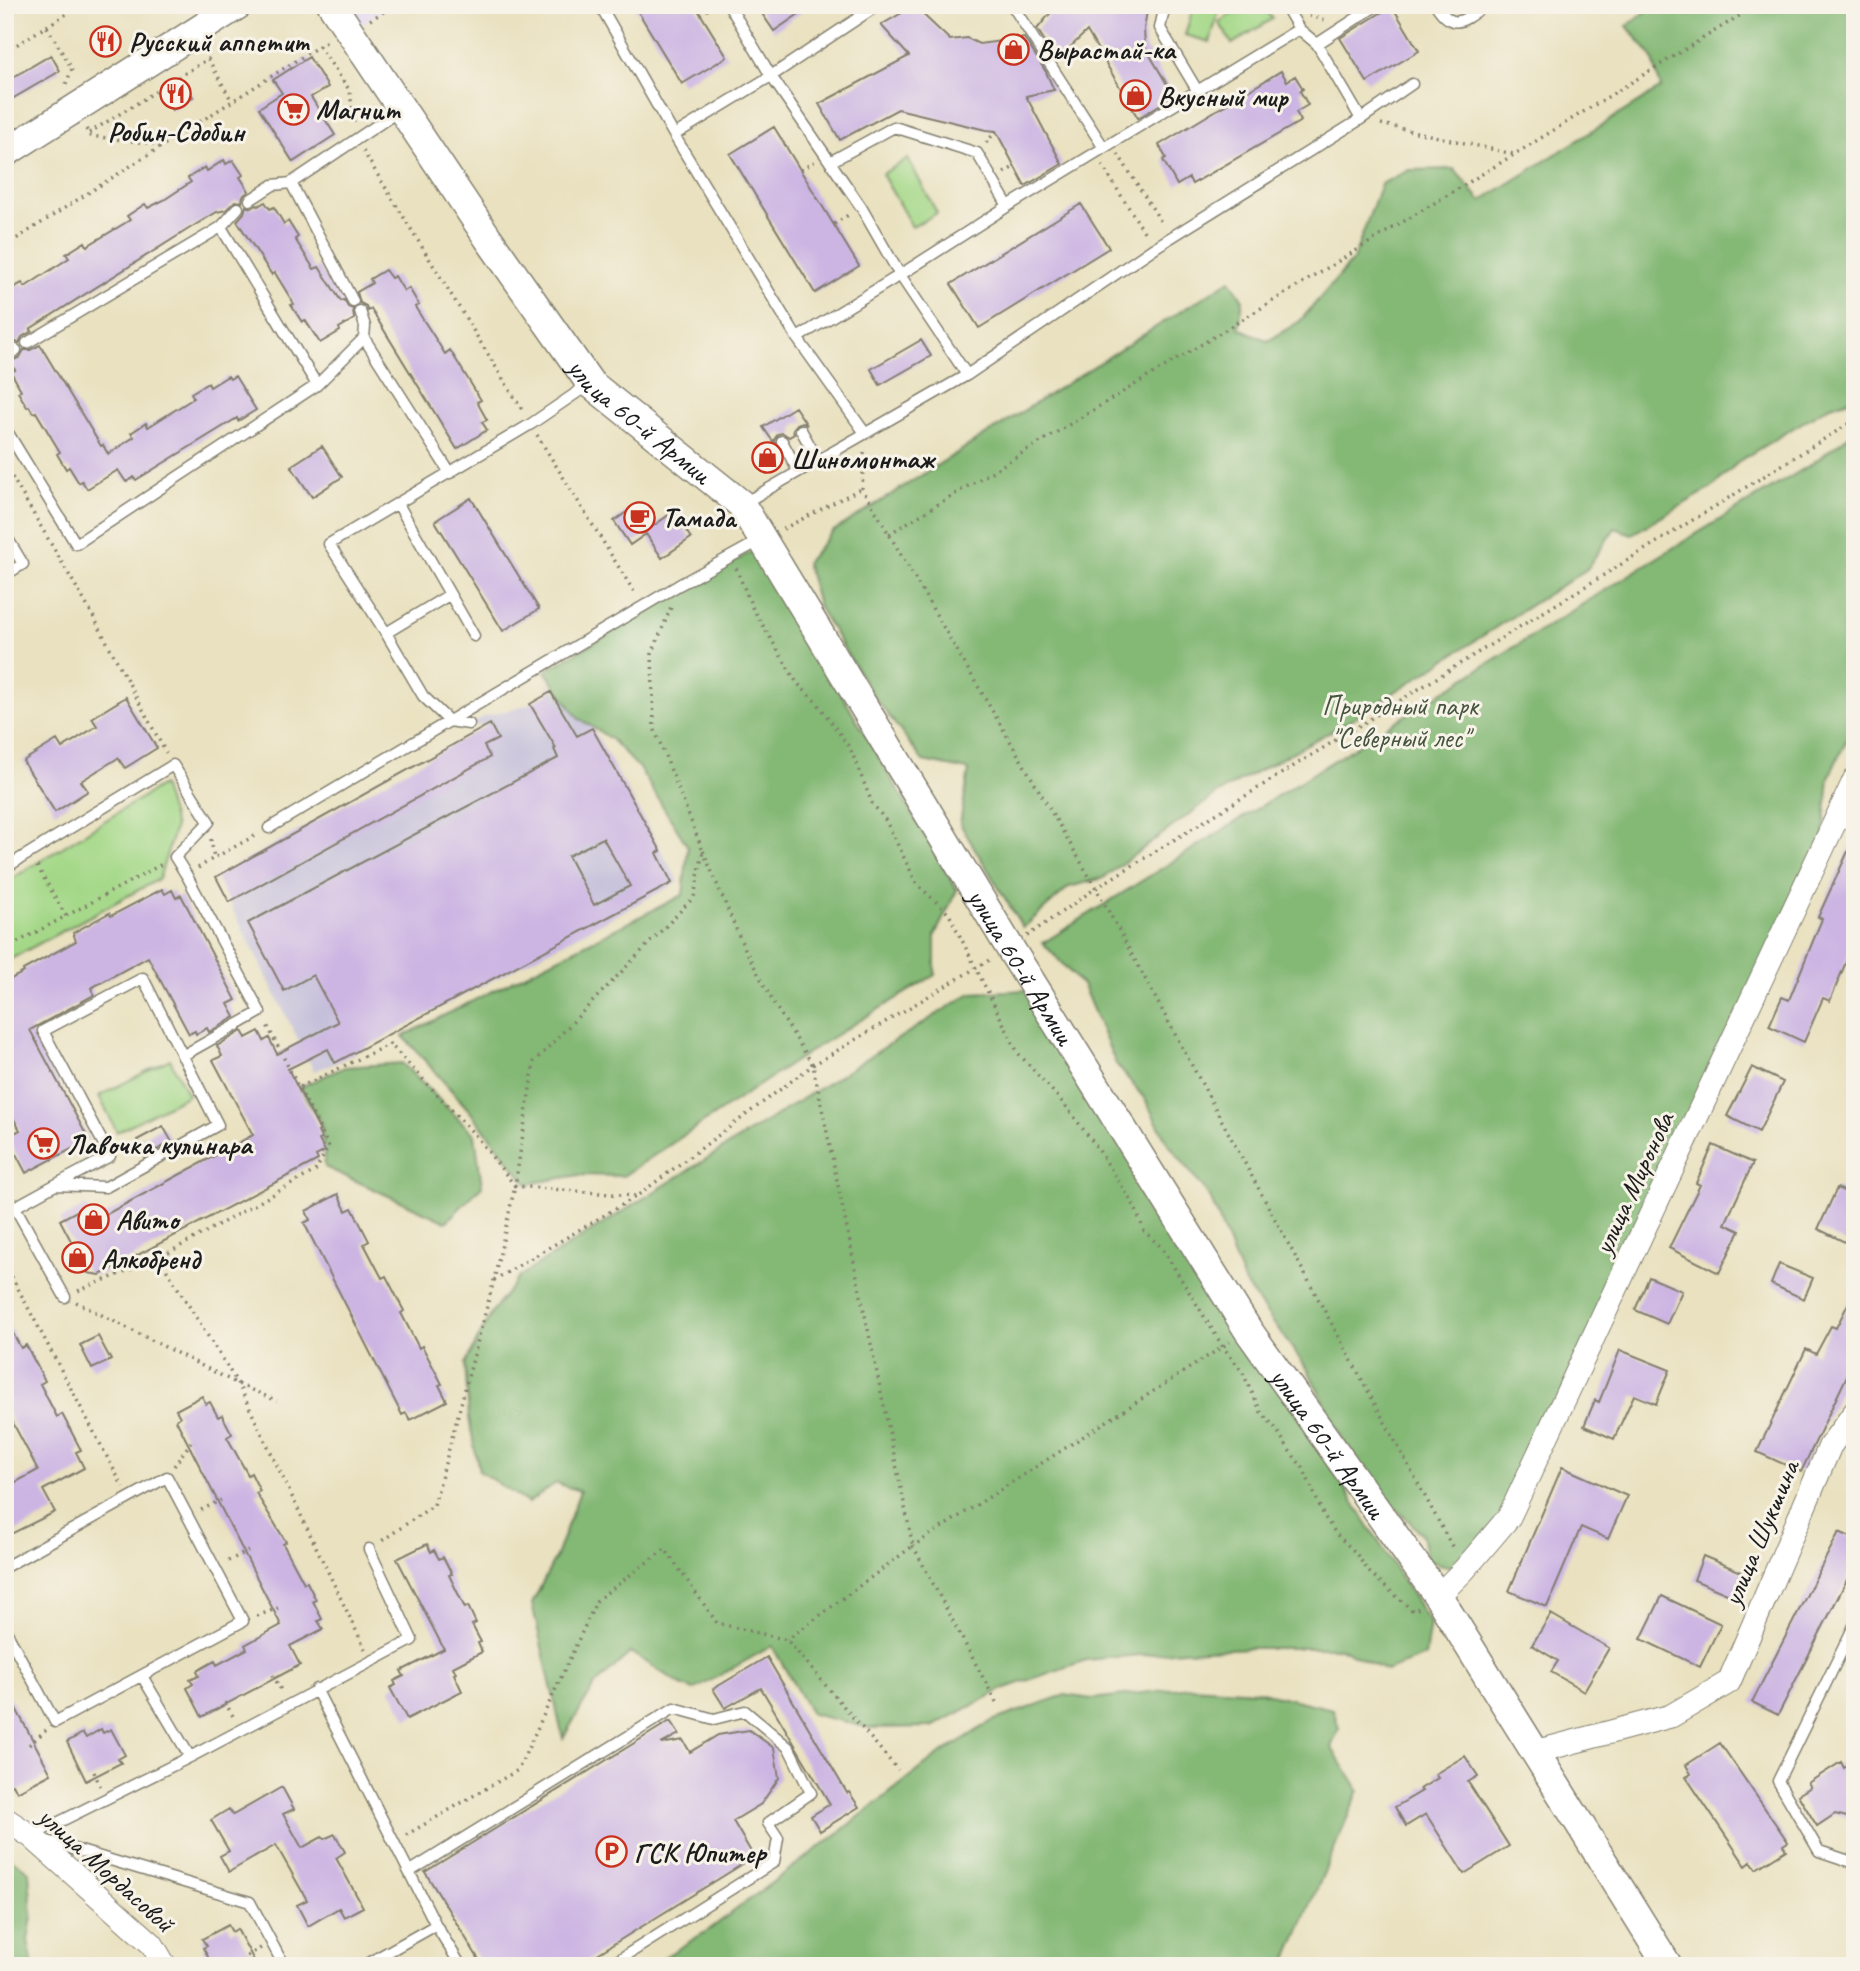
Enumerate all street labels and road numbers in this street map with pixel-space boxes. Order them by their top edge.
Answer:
street label: улица 60-й Армии [559,350,720,492]
street label: улица 60-й Армии [959,880,1084,1052]
street label: улица Миронова [1584,1105,1682,1262]
street label: улица 60-й Армии [1261,1359,1395,1527]
street label: улица Шукшина [1713,1453,1808,1613]
street label: улица Мордасовой [30,1798,183,1941]

